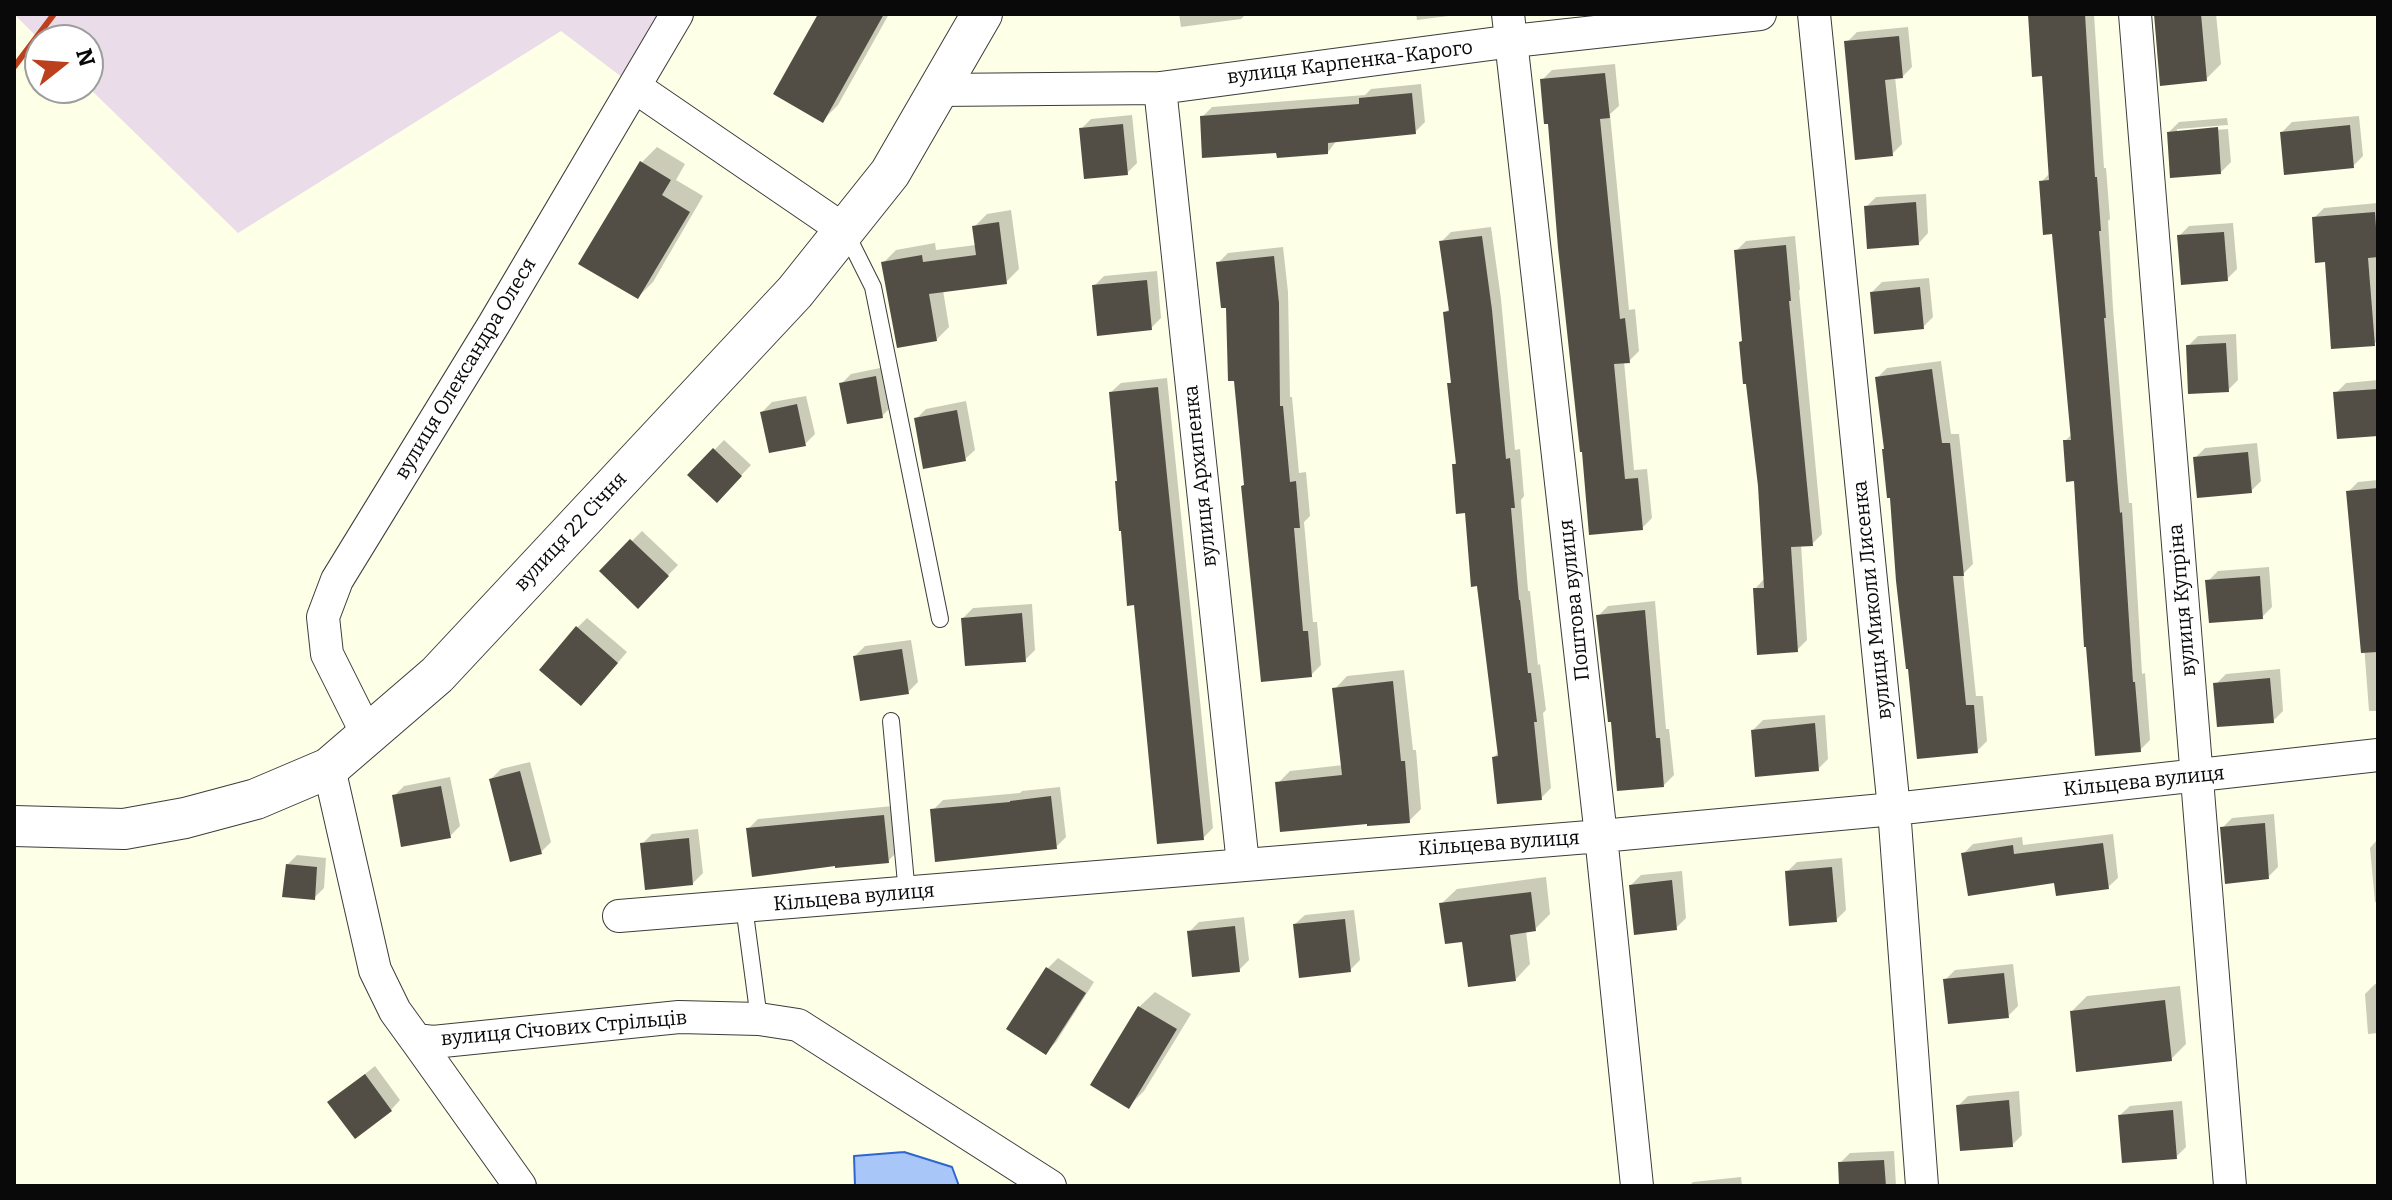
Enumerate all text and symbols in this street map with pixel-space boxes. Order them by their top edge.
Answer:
north arrow [24,24,104,104]
street label: вулиця Карпенка-Карого [1226,36,1474,90]
text: N [70,45,101,69]
street label: вулиця Олександра Олеся [390,254,542,484]
street label: вулиця Архипенка [1180,384,1222,568]
street label: вулиця 22 Січня [510,468,632,596]
street label: вулиця Миколи Лисенка [1849,479,1897,721]
street label: Поштова вулиця [1555,518,1595,682]
street label: вулиця Купріна [2164,523,2202,677]
street label: Кільцева вулиця [2062,762,2226,802]
street label: Кільцева вулиця [1417,826,1581,862]
street label: Кільцева вулиця [772,879,936,917]
street label: вулиця Січових Стрільців [440,1006,688,1052]

